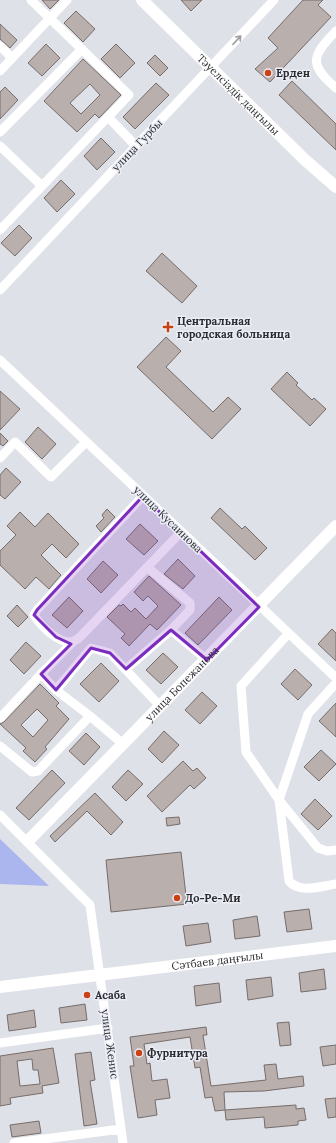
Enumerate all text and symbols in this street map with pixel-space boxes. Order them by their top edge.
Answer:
one-way arrow [233,34,242,45]
street label: Тәуелсіздік даңғылы [194,51,282,138]
place label: Ерден [276,66,310,80]
marker: Ерден [263,68,273,78]
street label: улица Гурбы [109,116,165,174]
place label: Центральная городская больница [177,314,290,341]
marker: Центральная городская больница [162,321,174,333]
street label: улица Кусаинова [131,483,206,556]
street label: улица Бопежанова [142,643,222,724]
place label: До-Ре-Ми [185,891,240,905]
marker: До-Ре-Ми [172,893,182,903]
street label: Сәтбаев даңғылы [171,948,264,973]
place label: Асаба [95,988,126,1002]
marker: Асаба [82,990,92,1000]
street label: улица Женис [98,1008,122,1080]
place label: Фурнитура [147,1046,208,1060]
marker: Фурнитура [134,1048,144,1058]

